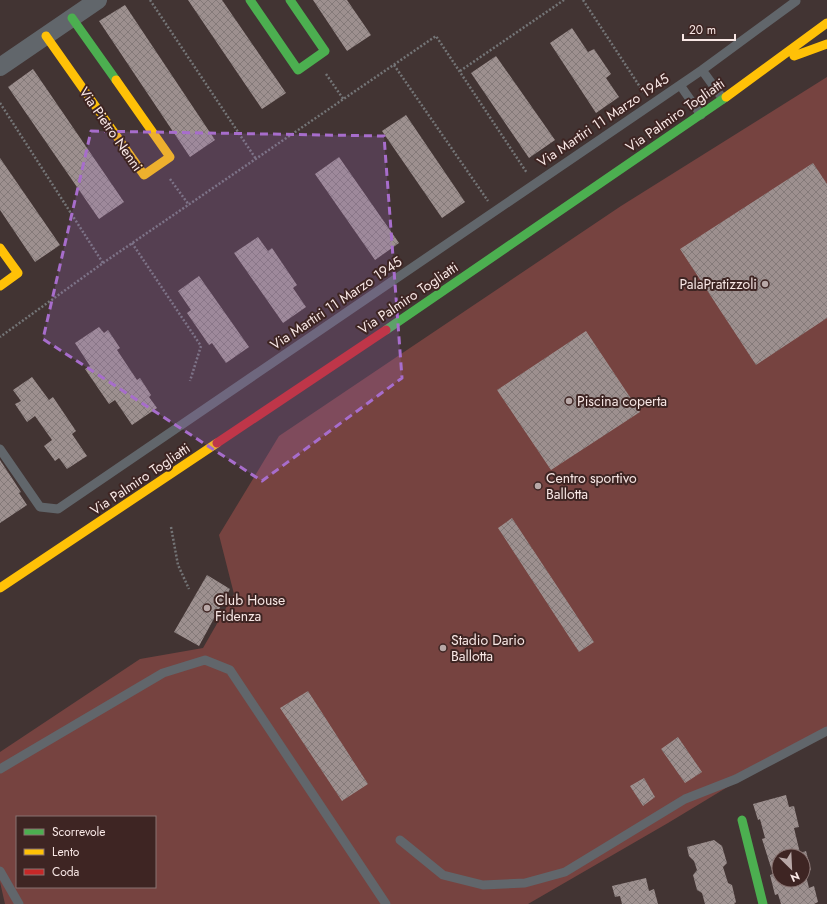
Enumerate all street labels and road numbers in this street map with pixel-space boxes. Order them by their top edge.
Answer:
street label: Via Martiri 11 Marzo 1945 [533,68,673,172]
street label: Via Palmiro Togliatti [621,73,729,157]
street label: Via Pietro Nenni [75,83,147,175]
street label: Via Martiri 11 Marzo 1945 [266,251,406,355]
street label: Via Palmiro Togliatti [354,257,462,339]
street label: Via Palmiro Togliatti [86,438,194,520]

